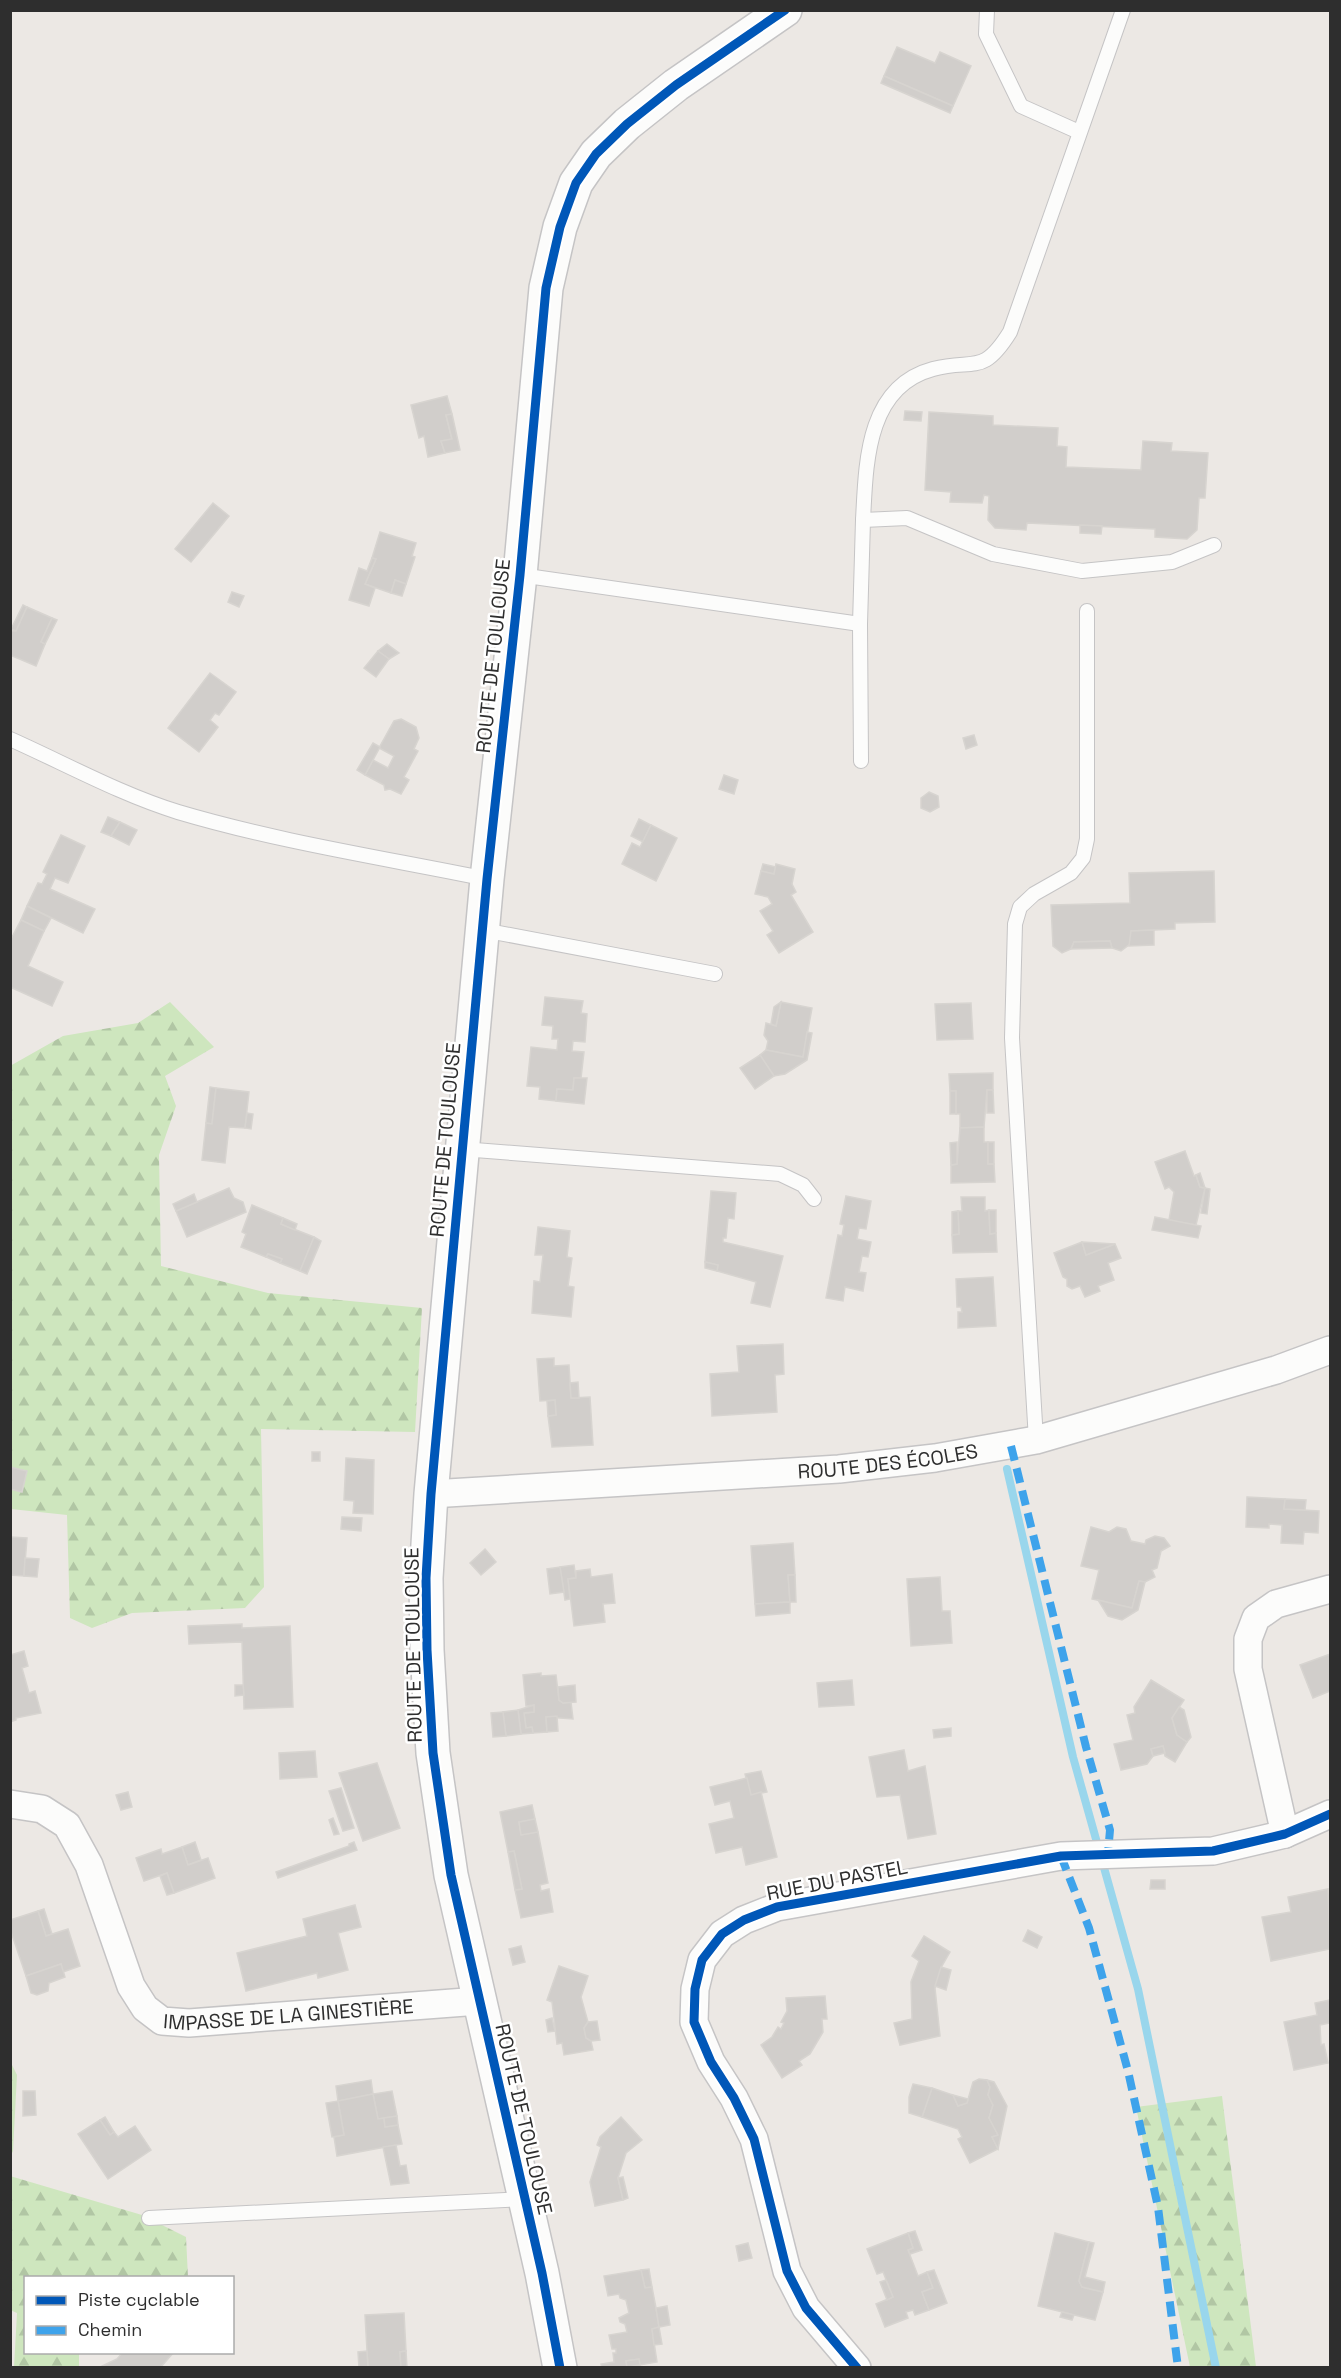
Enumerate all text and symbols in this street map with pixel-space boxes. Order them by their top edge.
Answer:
street label: ROUTE DE TOULOUSE [470,558,516,754]
street label: ROUTE DE TOULOUSE [424,1042,466,1238]
street label: ROUTE DES ÉCOLES [797,1438,980,1485]
street label: ROUTE DE TOULOUSE [398,1547,428,1743]
street label: RUE DU PASTEL [764,1854,910,1906]
street label: IMPASSE DE LA GINESTIÈRE [162,1993,414,2036]
street label: ROUTE DE TOULOUSE [489,2021,559,2217]
legend [24,2276,234,2354]
text: Piste cyclable [78,2288,200,2311]
text: Chemin [78,2318,142,2341]

